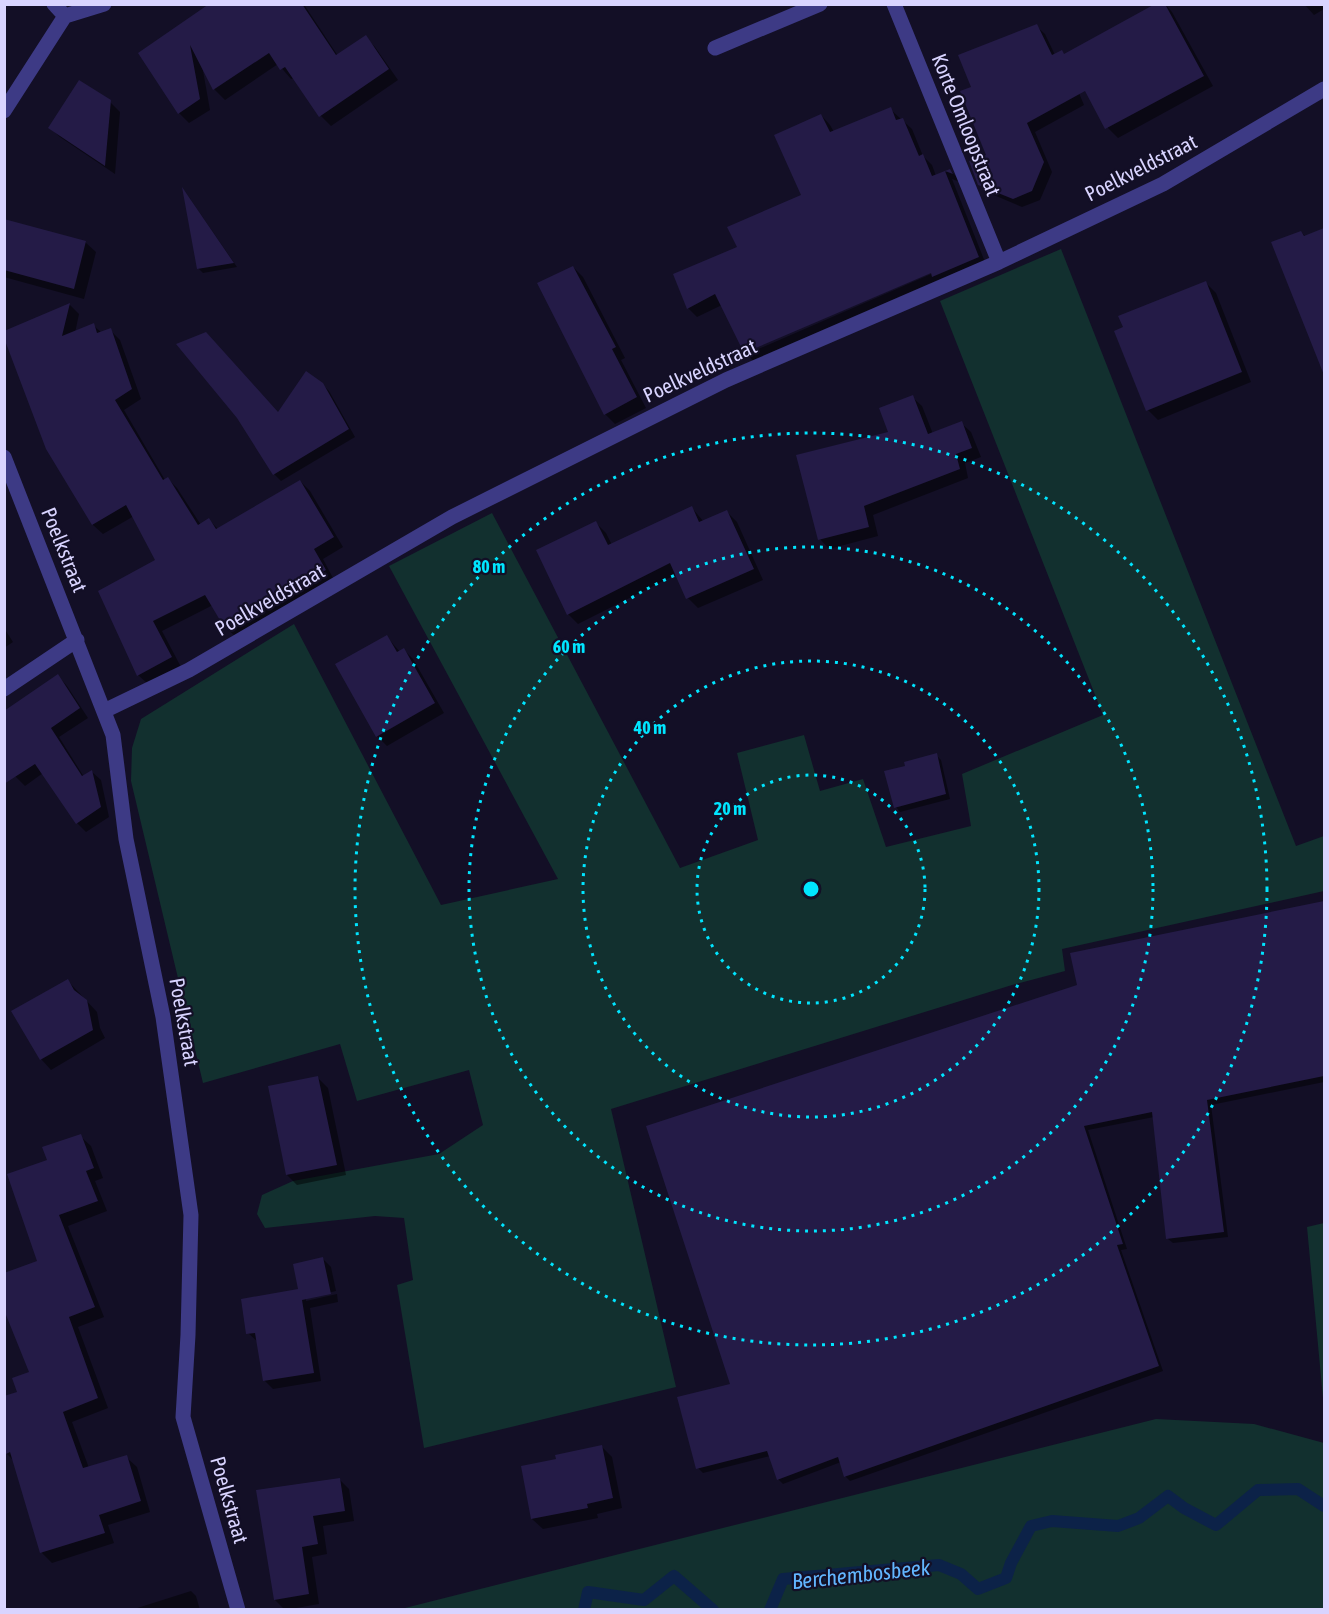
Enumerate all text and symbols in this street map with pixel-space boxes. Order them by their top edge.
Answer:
street label: Korte Omloopstraat [927,50,1006,199]
street label: Poelkveldstraat [1081,129,1201,206]
street label: Poelkveldstraat [639,333,760,407]
street label: Poelkstraat [37,504,93,595]
text: 80 m [473,556,505,577]
street label: Poelkveldstraat [211,558,328,640]
text: 60 m [553,636,585,657]
text: 40 m [633,717,666,738]
text: 20 m [714,798,746,819]
centre of rings [801,879,821,899]
street label: Poelkstraat [165,976,205,1068]
street label: Poelkstraat [206,1454,254,1546]
water label: Berchembosbeek [790,1554,932,1594]

